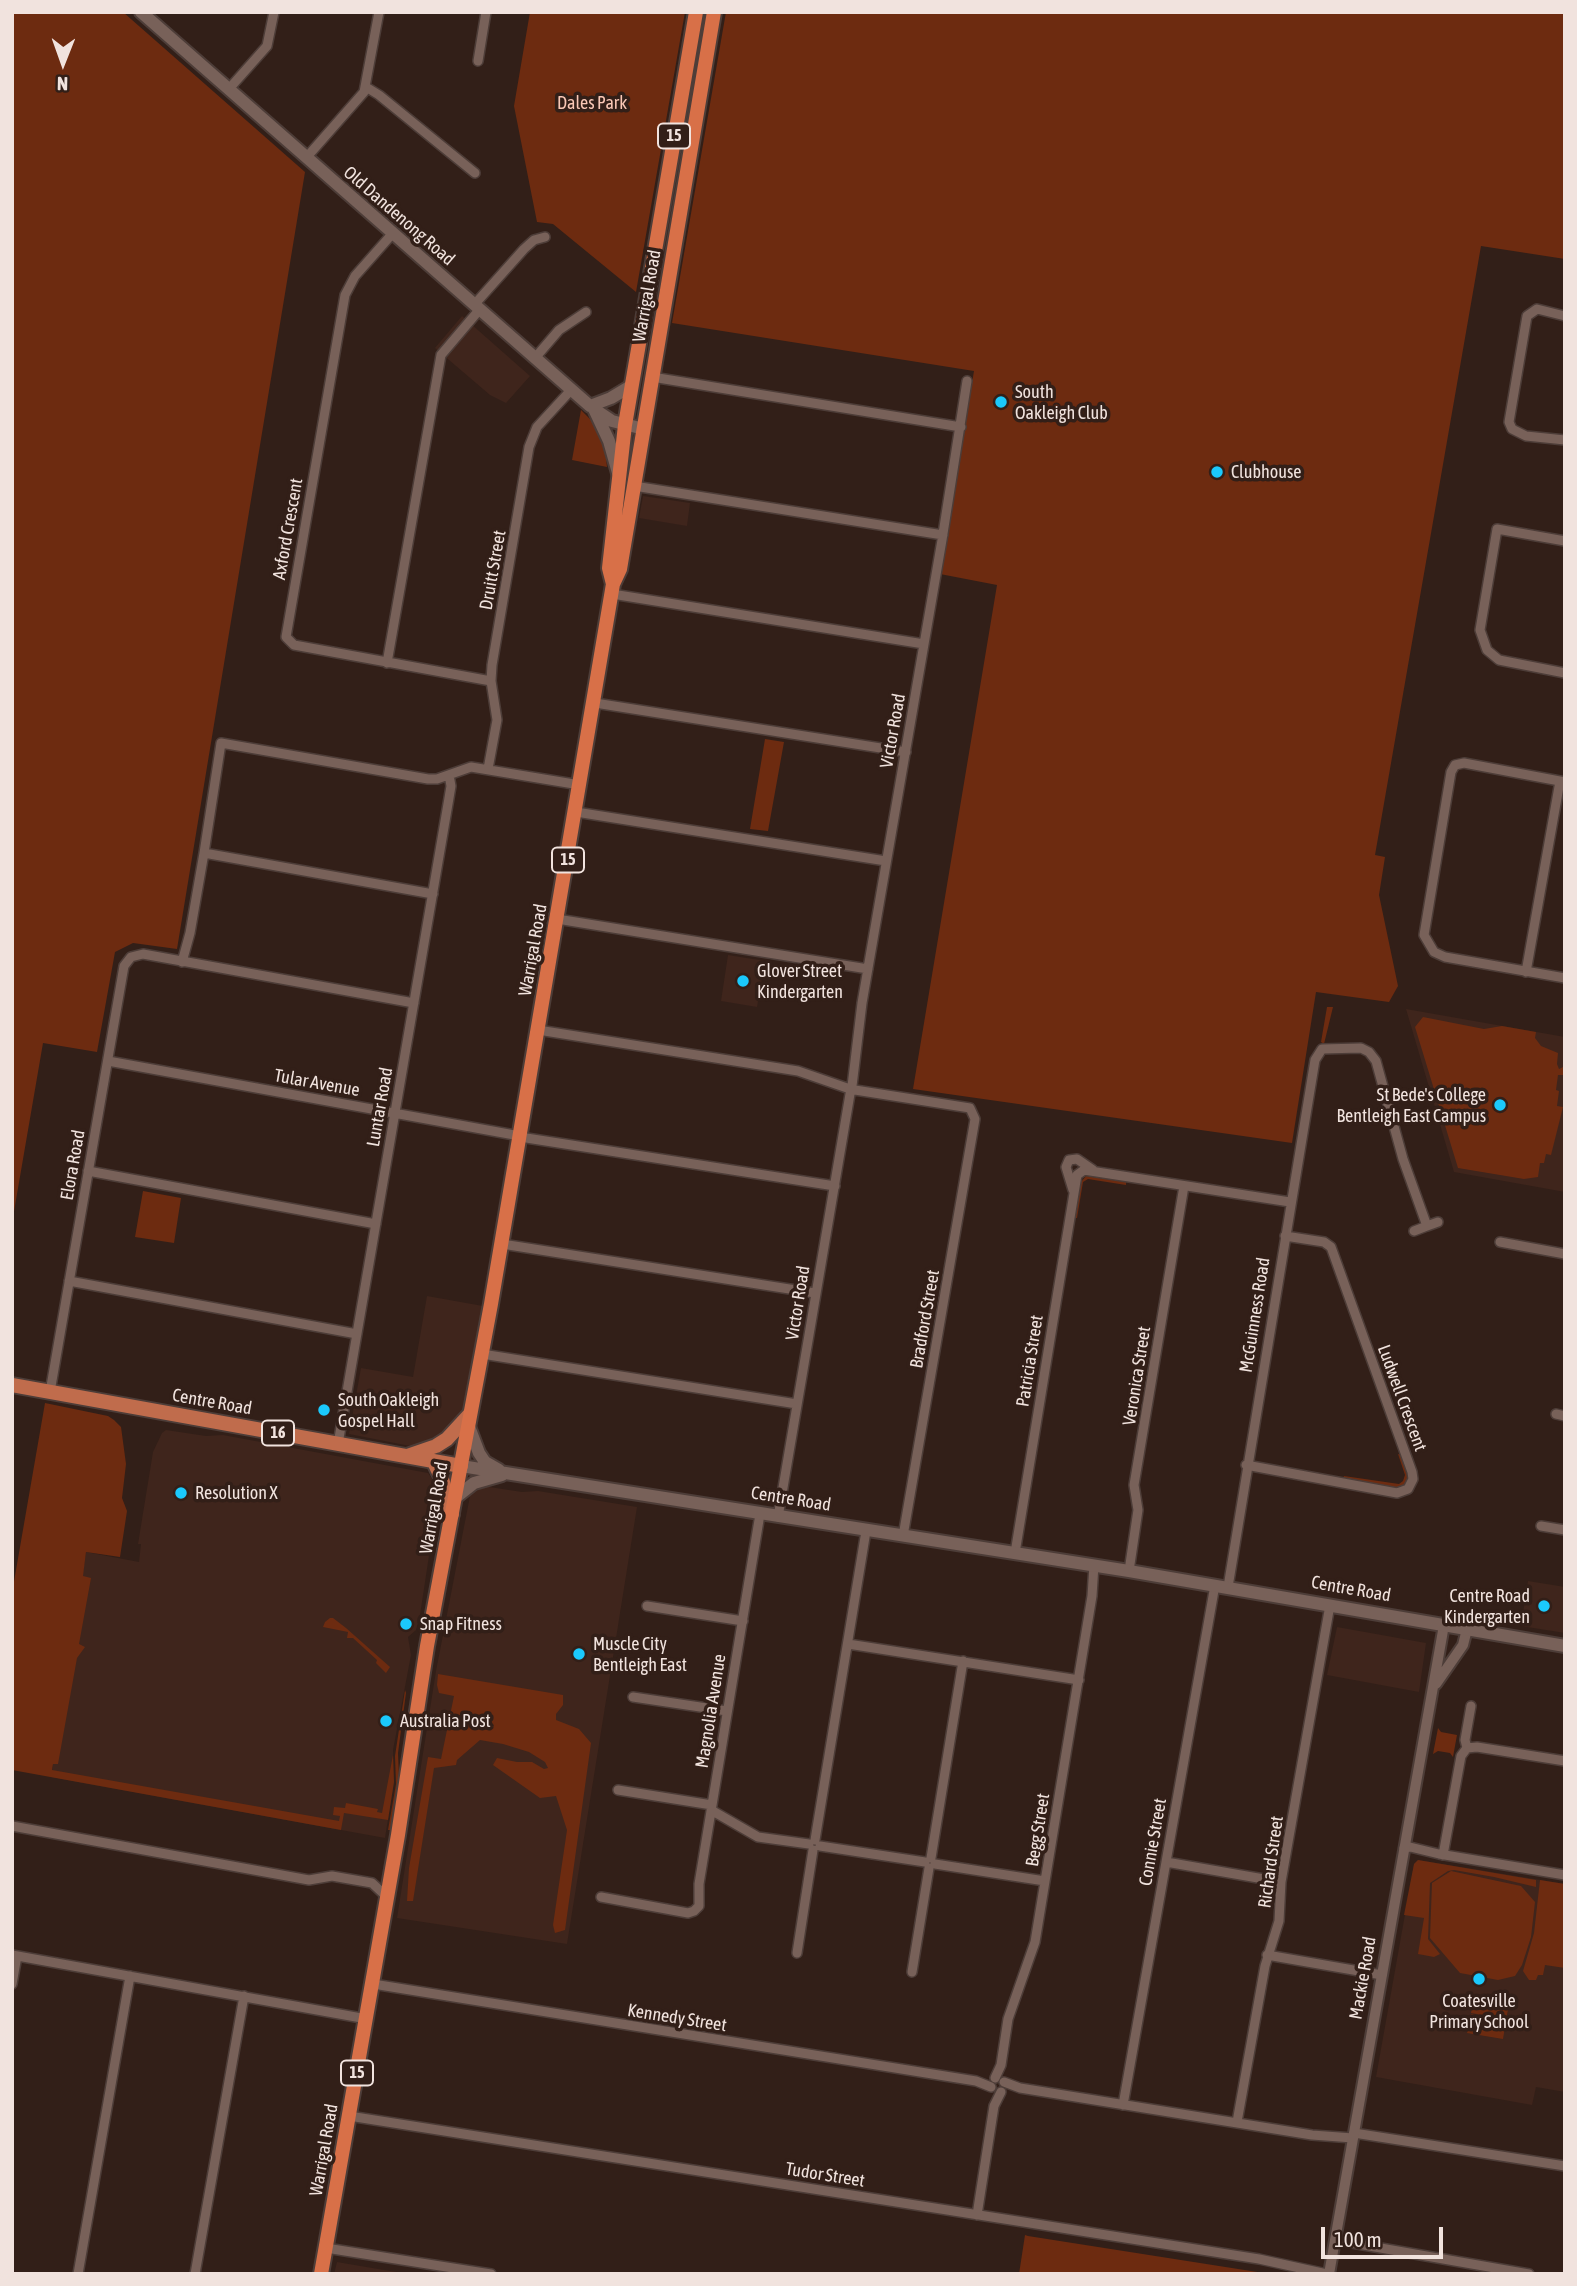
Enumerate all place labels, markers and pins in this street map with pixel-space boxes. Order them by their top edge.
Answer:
place label: South Oakleigh Club [1015,381,1108,424]
marker: South Oakleigh Club [993,394,1009,410]
place label: Clubhouse [1231,461,1302,483]
marker: Clubhouse [1209,464,1225,480]
place label: Glover Street Kindergarten [757,960,843,1002]
marker: Glover Street Kindergarten [735,973,751,989]
place label: St Bede's College Bentleigh East Campus [1336,1084,1486,1126]
marker: St Bede's College Bentleigh East Campus [1492,1097,1508,1113]
place label: South Oakleigh Gospel Hall [338,1389,439,1432]
marker: South Oakleigh Gospel Hall [316,1402,332,1418]
place label: Resolution X [195,1482,278,1504]
marker: Resolution X [173,1485,189,1501]
place label: Centre Road Kindergarten [1444,1585,1530,1628]
marker: Centre Road Kindergarten [1536,1598,1552,1614]
place label: Snap Fitness [420,1613,502,1635]
marker: Snap Fitness [398,1616,414,1632]
place label: Muscle City Bentleigh East [593,1633,687,1676]
marker: Muscle City Bentleigh East [571,1646,587,1662]
place label: Australia Post [400,1710,491,1732]
marker: Australia Post [378,1713,394,1729]
marker: Coatesville Primary School [1471,1971,1487,1987]
place label: Coatesville Primary School [1429,1990,1529,2032]

